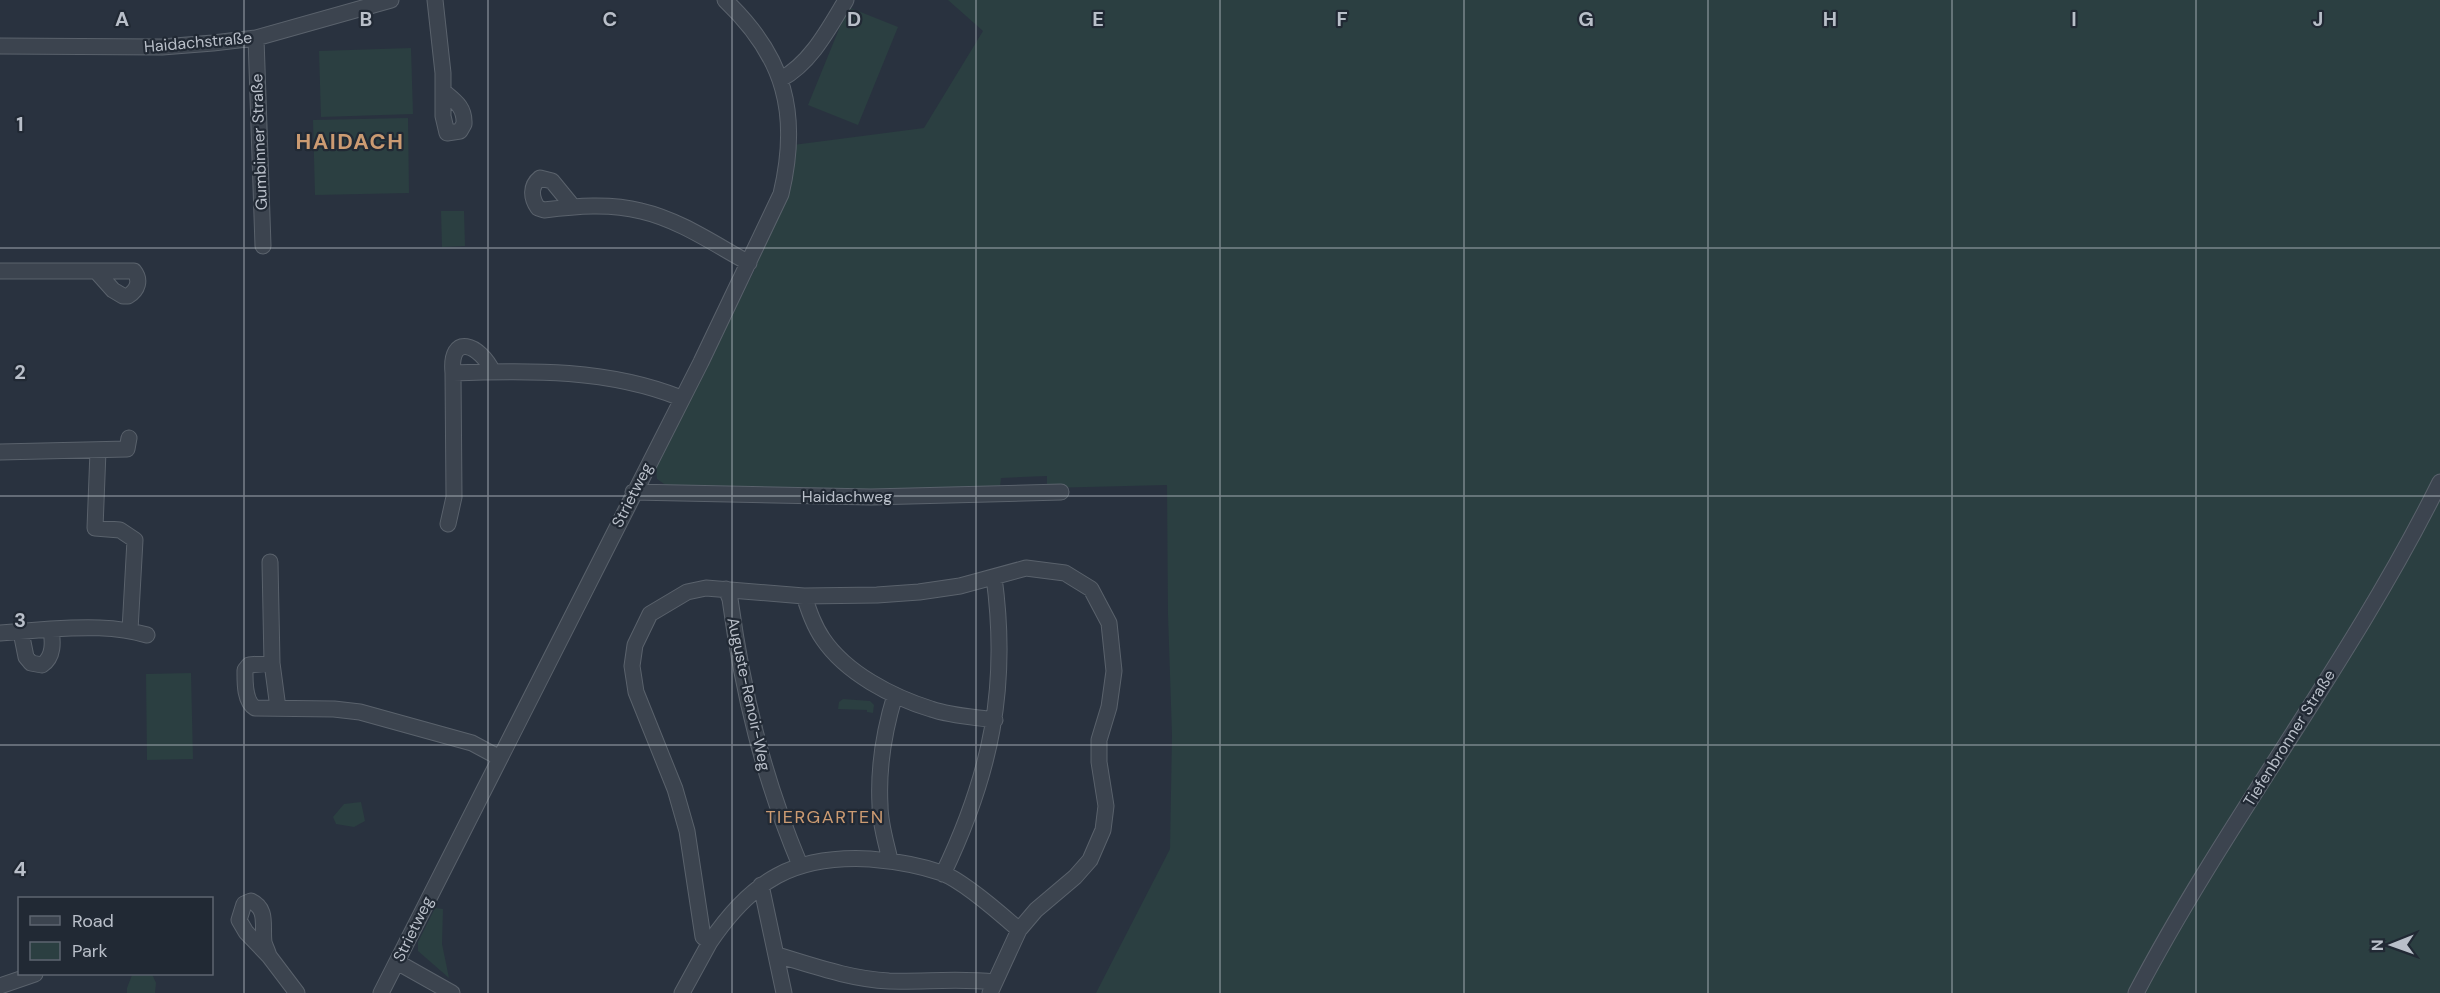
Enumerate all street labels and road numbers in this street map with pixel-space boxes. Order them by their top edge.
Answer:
street label: Haidachstraße [143,27,253,57]
street label: Gumbinner Straße [246,73,272,211]
street label: Strietweg [607,459,657,531]
street label: Haidachweg [802,486,892,507]
street label: Auguste-Renoir-Weg [722,615,776,773]
street label: Tiefenbronner Straße [2238,666,2340,810]
street label: Strietweg [388,893,438,965]

